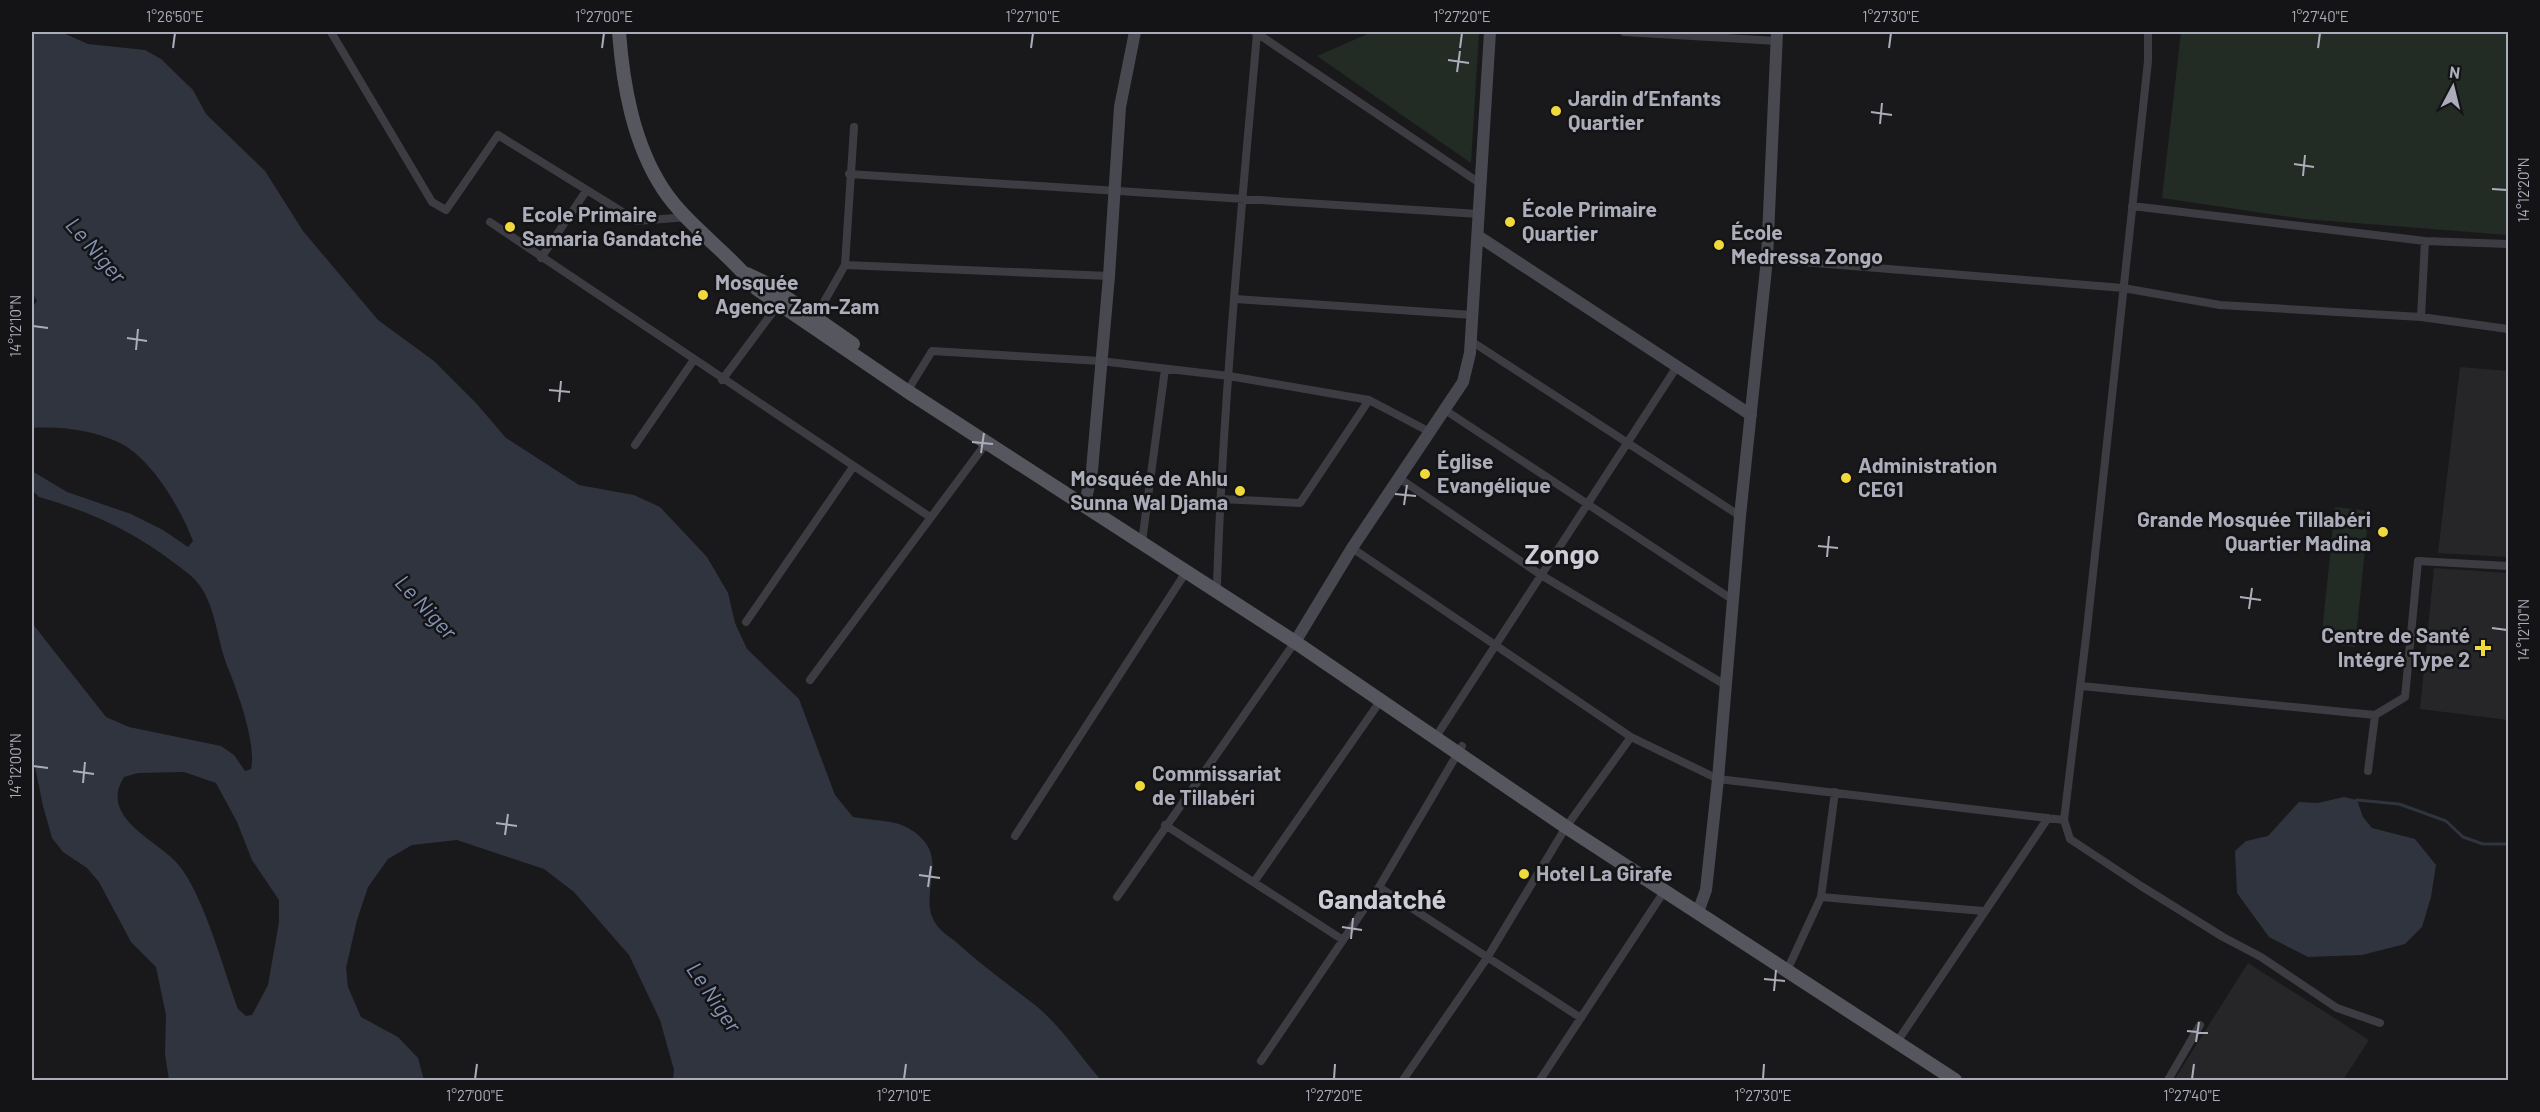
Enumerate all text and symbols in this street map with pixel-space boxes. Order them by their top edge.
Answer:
text: 1°26'50"E [146,7,204,25]
text: 1°27'00"E [575,7,633,25]
text: 1°27'10"E [1006,7,1060,25]
text: 1°27'20"E [1433,7,1491,25]
text: 1°27'30"E [1862,7,1920,25]
text: 1°27'40"E [2291,7,2349,25]
north arrow [2423,57,2483,117]
text: N [2448,62,2461,82]
place label: Jardin d’Enfants Quartier [1568,85,1721,134]
marker: Jardin d’Enfants Quartier [1549,104,1563,118]
text: 14°12'20"N [2514,157,2532,223]
place label: École Primaire Quartier [1522,196,1657,245]
place label: Ecole Primaire Samaria Gandatché [522,201,703,250]
water label: Le Niger [61,211,133,288]
marker: École Primaire Quartier [1503,215,1517,229]
place label: École Medressa Zongo [1731,219,1883,268]
marker: Ecole Primaire Samaria Gandatché [503,220,517,234]
marker: École Medressa Zongo [1712,238,1726,252]
place label: Mosquée Agence Zam-Zam [715,269,879,318]
marker: Mosquée Agence Zam-Zam [696,288,710,302]
text: 14°12'10"N [6,295,24,357]
place label: Église Evangélique [1437,448,1551,497]
place label: Administration CEG1 [1858,452,1997,501]
place label: Mosquée de Ahlu Sunna Wal Djama [1070,465,1228,514]
marker: Église Evangélique [1418,467,1432,481]
marker: Administration CEG1 [1839,471,1853,485]
marker: Mosquée de Ahlu Sunna Wal Djama [1233,484,1247,498]
place label: Grande Mosquée Tillabéri Quartier Madina [2137,506,2371,555]
marker: Grande Mosquée Tillabéri Quartier Madina [2376,525,2390,539]
district label: Zongo [1525,537,1599,569]
water label: Le Niger [391,569,464,645]
text: 14°12'10"N [2514,599,2532,661]
place label: Centre de Santé Intégré Type 2 [2321,622,2470,671]
marker: Centre de Santé Intégré Type 2 [2474,639,2492,657]
text: 14°12'00"N [6,733,24,799]
place label: Commissariat de Tillabéri [1152,760,1281,809]
marker: Commissariat de Tillabéri [1133,779,1147,793]
place label: Hotel La Girafe [1536,860,1672,885]
marker: Hotel La Girafe [1517,867,1531,881]
district label: Gandatché [1318,882,1446,914]
water label: Le Niger [682,957,748,1037]
text: 1°27'00"E [446,1086,504,1104]
text: 1°27'10"E [877,1086,931,1104]
text: 1°27'20"E [1305,1086,1363,1104]
text: 1°27'30"E [1734,1086,1792,1104]
text: 1°27'40"E [2163,1086,2221,1104]

